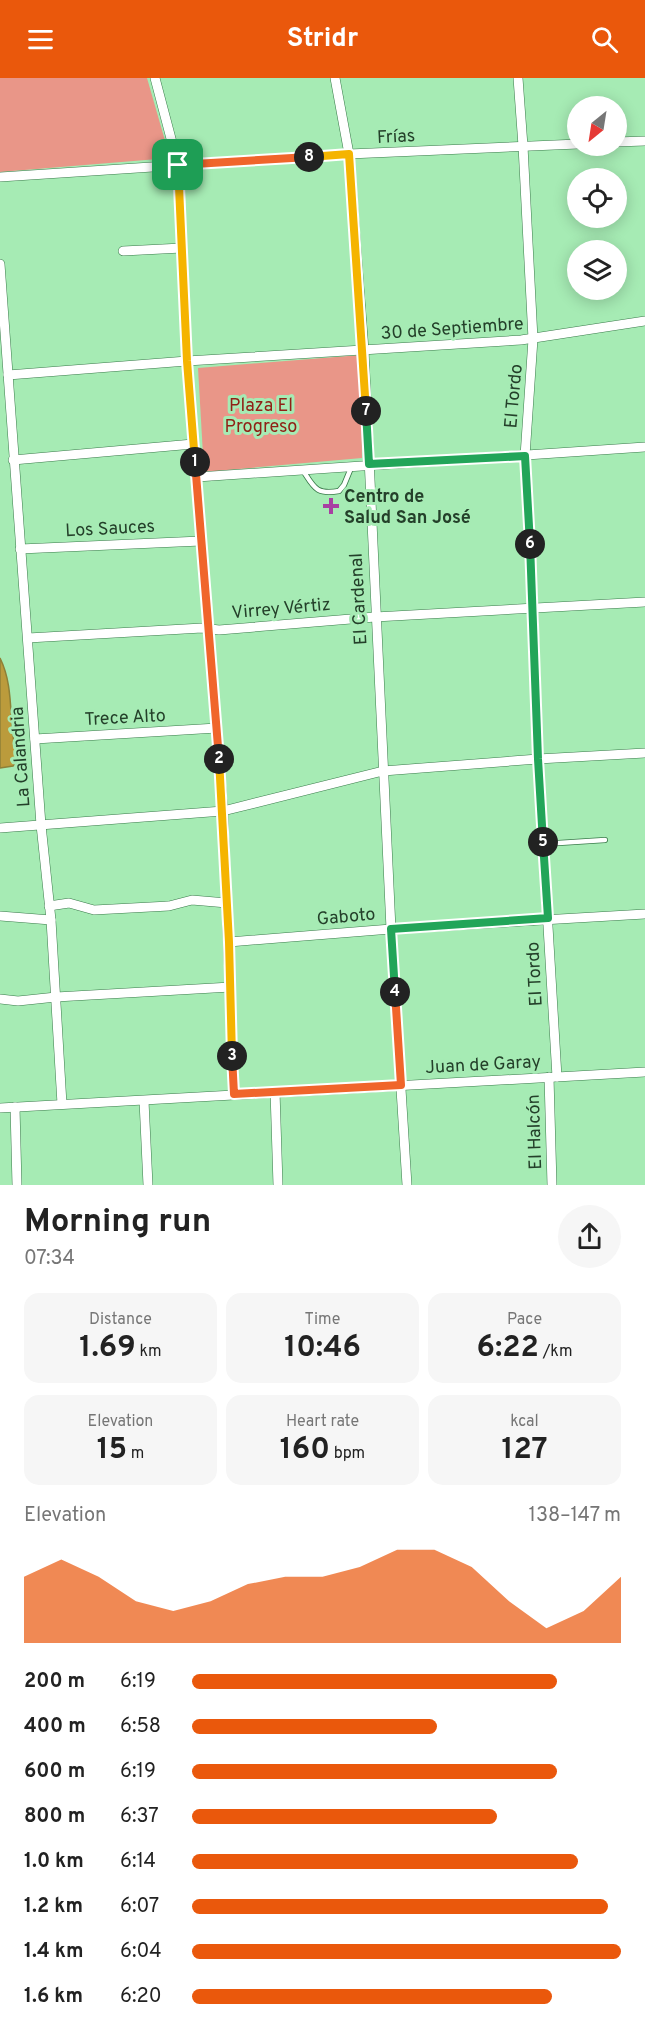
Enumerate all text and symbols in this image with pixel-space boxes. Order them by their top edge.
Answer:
text: Stridr [287,22,358,56]
icon: menu [24,23,57,56]
icon: search [588,23,621,56]
north arrow [567,96,627,156]
map controls [567,96,627,300]
street label: Frías [376,125,416,150]
pin [152,139,203,190]
pin: 8 [294,142,324,172]
text: 8 [304,147,314,167]
icon: arrive [161,148,194,181]
button: locate [567,168,627,228]
button: layers [567,240,627,300]
street label: 30 de Septiembre [380,313,524,346]
street label: El Tordo [500,363,529,429]
park label: Plaza El Progreso [225,395,297,439]
pin: 7 [351,396,381,426]
text: 7 [362,401,370,421]
pin: 1 [180,447,210,477]
text: 1 [192,452,198,472]
place label: Centro de Salud San José [344,486,471,530]
marker: Centro de Salud San José [322,497,340,515]
street label: Los Sauces [65,516,156,543]
pin: 6 [515,529,545,559]
text: 6 [525,534,535,554]
street label: El Cardenal [346,552,373,645]
street label: Virrey Vértiz [231,594,332,625]
street label: Trece Alto [84,705,166,732]
street label: La Calandria [7,706,36,808]
pin: 2 [204,744,234,774]
text: 2 [214,749,224,769]
pin: 5 [528,827,558,857]
text: 5 [538,832,548,852]
street label: Gaboto [316,903,376,932]
street label: El Tordo [522,941,549,1007]
pin: 4 [380,977,410,1007]
text: 4 [390,982,400,1002]
pin: 3 [217,1041,247,1071]
text: 3 [227,1046,237,1066]
street label: Juan de Garay [425,1051,542,1080]
street label: El Halcón [523,1094,548,1170]
text: Morning run [24,1202,211,1244]
button: share [558,1205,621,1268]
text: 07:34 [24,1246,75,1272]
text: Distance [89,1310,152,1330]
text: Time [305,1310,340,1330]
text: Pace [507,1310,542,1330]
text: 1.69 [79,1330,136,1367]
text: 10:46 [284,1330,361,1367]
text: 6:22 [476,1330,539,1367]
text: km [136,1342,162,1362]
text: /km [539,1342,573,1362]
text: Elevation [88,1412,153,1432]
text: Heart rate [286,1412,359,1432]
text: kcal [510,1412,539,1432]
text: 15 [97,1432,127,1469]
text: 160 [280,1432,330,1469]
text: 127 [501,1432,548,1469]
text: m [127,1444,144,1464]
text: bpm [330,1444,365,1464]
text: Elevation [24,1503,106,1529]
text: 138–147 m [529,1503,621,1529]
text: 200 m [24,1669,85,1695]
text: 6:19 [120,1669,156,1695]
text: 400 m [24,1714,86,1740]
text: 6:58 [120,1714,161,1740]
text: 600 m [24,1759,85,1785]
text: 6:19 [120,1759,156,1785]
text: 800 m [24,1804,85,1830]
text: 6:37 [120,1804,159,1830]
text: 1.0 km [24,1849,84,1875]
text: 6:14 [120,1849,156,1875]
text: 1.2 km [24,1894,83,1920]
text: 6:07 [120,1894,159,1920]
text: 1.4 km [24,1939,84,1965]
text: 6:04 [120,1939,162,1965]
text: 1.6 km [24,1984,83,2010]
text: 6:20 [120,1984,162,2010]

